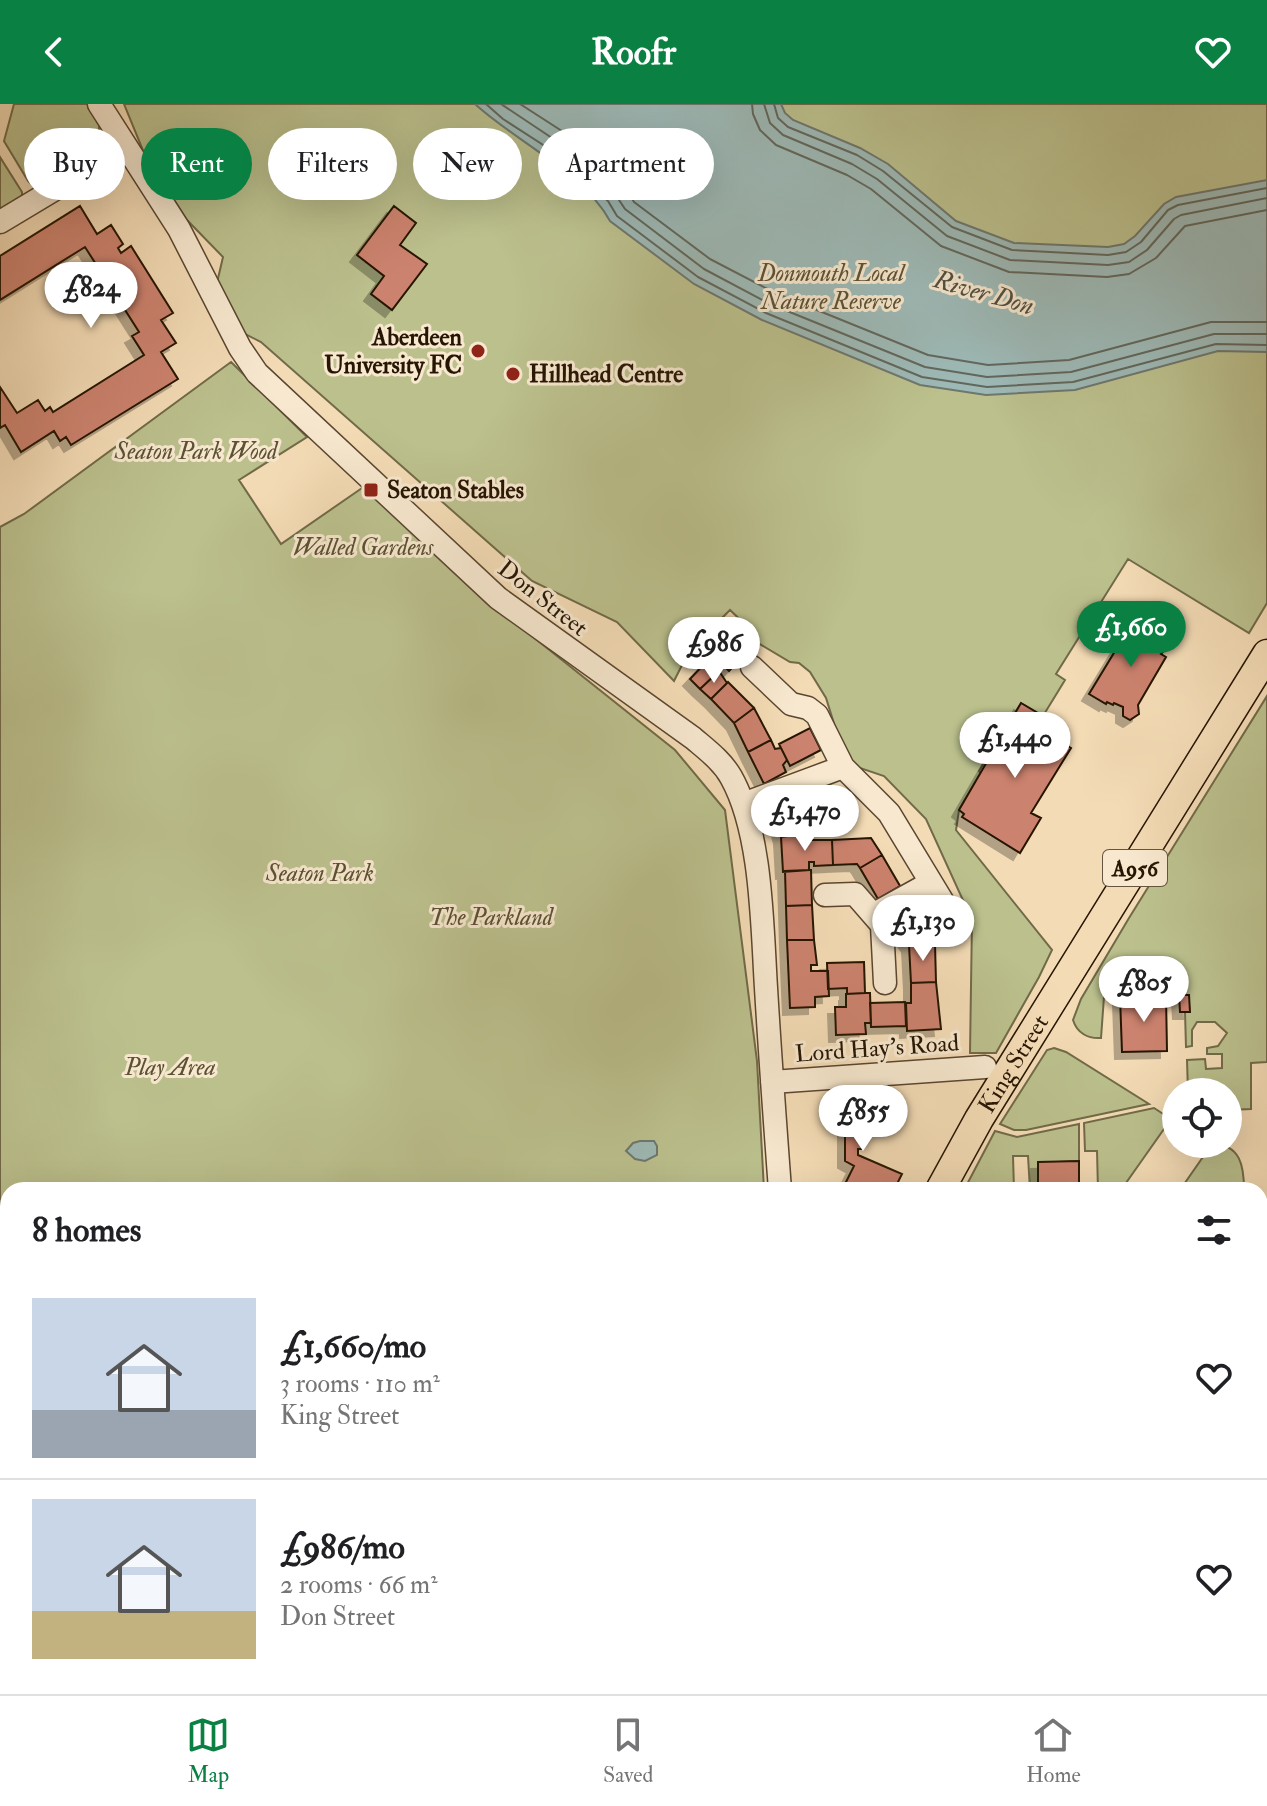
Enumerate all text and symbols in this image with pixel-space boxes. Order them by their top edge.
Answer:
icon: back [32,30,76,74]
text: Roofr [591,30,676,75]
icon: heart [1191,30,1235,74]
chip: Buy [24,128,125,200]
chip: Rent [141,128,252,200]
chip: Filters [268,128,397,200]
chip: New [413,128,522,200]
chip: Apartment [538,128,714,200]
park label: Donmouth Local Nature Reserve [757,258,906,317]
pin: £824 [44,262,138,330]
water label: River Don [929,263,1037,322]
text: £824 [63,272,119,304]
place label: Aberdeen University FC [324,322,463,381]
marker: Aberdeen University FC [469,342,487,360]
place label: Hillhead Centre [529,359,683,390]
marker: Hillhead Centre [504,365,522,383]
park label: Seaton Park Wood [114,436,279,467]
place label: Seaton Stables [387,475,524,506]
marker: Seaton Stables [362,481,380,499]
park label: Walled Gardens [293,532,434,563]
street label: Don Street [491,553,594,643]
pin: £1,660 [1066,601,1196,669]
text: £1,660 [1095,611,1167,643]
pin: £986 [667,617,761,685]
text: £986 [686,627,742,659]
pin: £1,440 [950,712,1080,780]
text: £1,440 [978,722,1052,754]
pin: £1,470 [740,785,870,853]
text: £1,470 [769,795,841,827]
road number: A956 [1103,850,1167,886]
park label: Seaton Park [265,858,374,889]
pin: £1,130 [858,895,988,963]
park label: The Parkland [429,902,555,933]
text: £1,130 [890,905,956,937]
pin: £805 [1097,956,1191,1024]
text: £805 [1117,966,1171,998]
street label: King Street [971,1009,1056,1119]
street label: Lord Hay's Road [794,1027,960,1070]
park label: Play Area [123,1052,216,1083]
map controls [1162,1078,1242,1158]
button: locate [1162,1078,1242,1158]
pin: £855 [816,1085,910,1153]
text: £855 [837,1095,889,1127]
icon: filters [1192,1208,1236,1252]
text: 8 homes [32,1209,141,1252]
text: £1,660/mo [280,1325,426,1368]
icon: home [96,1330,192,1426]
icon: heart [1192,1356,1236,1400]
text: 3 rooms · 110 m² [280,1368,440,1400]
text: King Street [280,1400,399,1432]
text: £986/mo [280,1526,405,1569]
icon: home [96,1531,192,1627]
icon: heart [1192,1557,1236,1601]
text: 2 rooms · 66 m² [280,1569,438,1601]
text: Don Street [280,1601,395,1633]
tab: Map [186,1713,230,1789]
tab: Saved [603,1713,653,1789]
tab: Home [1026,1713,1081,1789]

